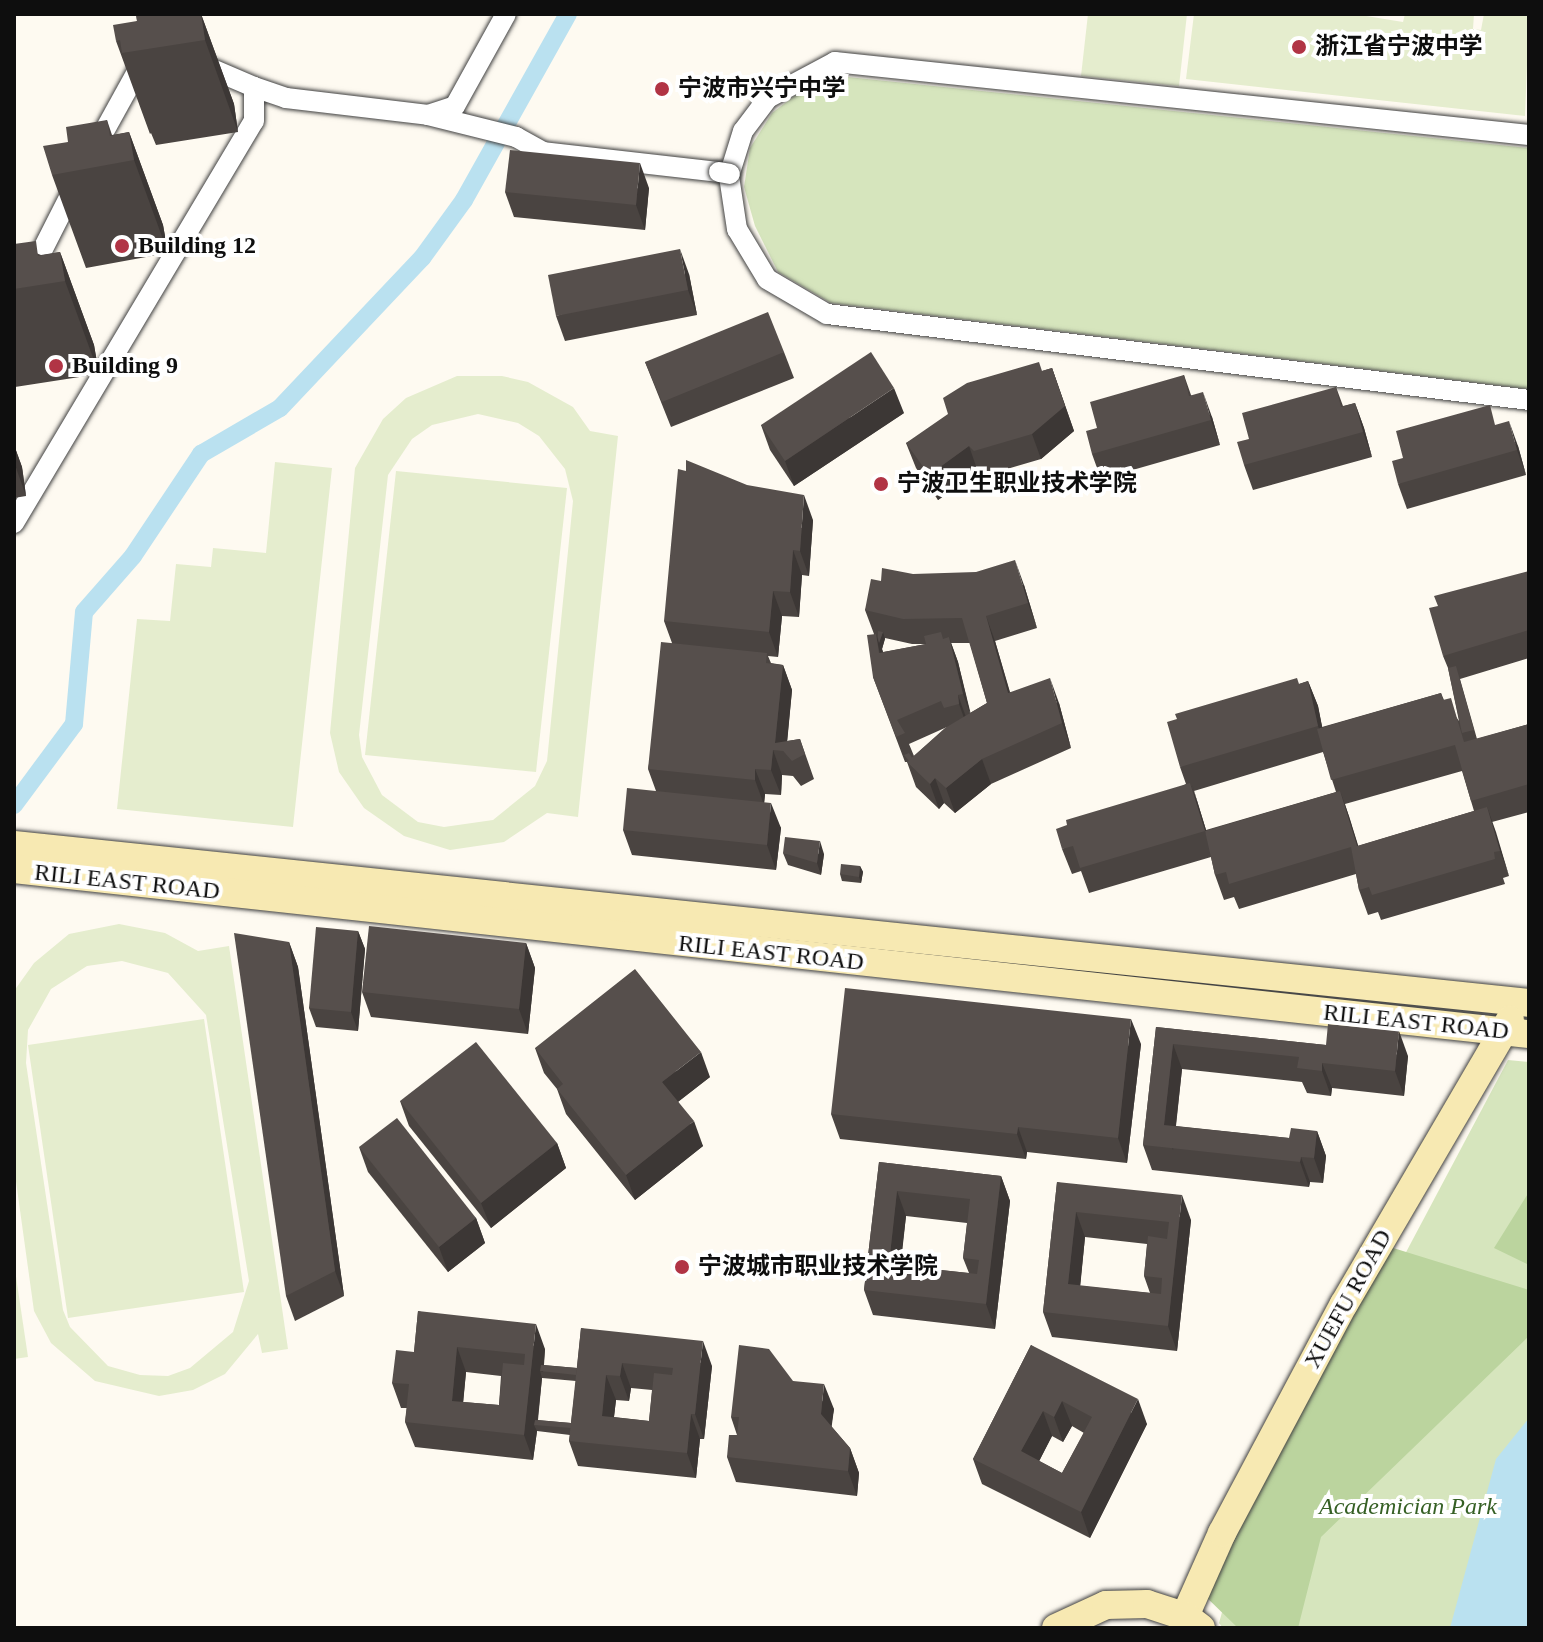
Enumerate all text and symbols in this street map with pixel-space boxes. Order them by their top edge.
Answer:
place label: 浙江省宁波中学 [1315,33,1483,61]
marker: 浙江省宁波中学 [1290,38,1308,56]
place label: 宁波市兴宁中学 [678,75,846,103]
marker: 宁波市兴宁中学 [653,80,671,98]
place label: Building 12 [138,232,256,260]
marker: Building 12 [113,237,131,255]
place label: Building 9 [72,352,178,380]
marker: Building 9 [47,357,65,375]
place label: 宁波卫生职业技术学院 [897,470,1137,498]
marker: 宁波卫生职业技术学院 [872,475,890,493]
street label: RILI EAST ROAD [33,858,221,906]
street label: RILI EAST ROAD [677,929,865,977]
street label: RILI EAST ROAD [1322,998,1510,1046]
street label: XUEFU ROAD [1298,1225,1398,1373]
place label: 宁波城市职业技术学院 [698,1253,938,1281]
marker: 宁波城市职业技术学院 [673,1258,691,1276]
park label: Academician Park [1319,1493,1497,1521]

